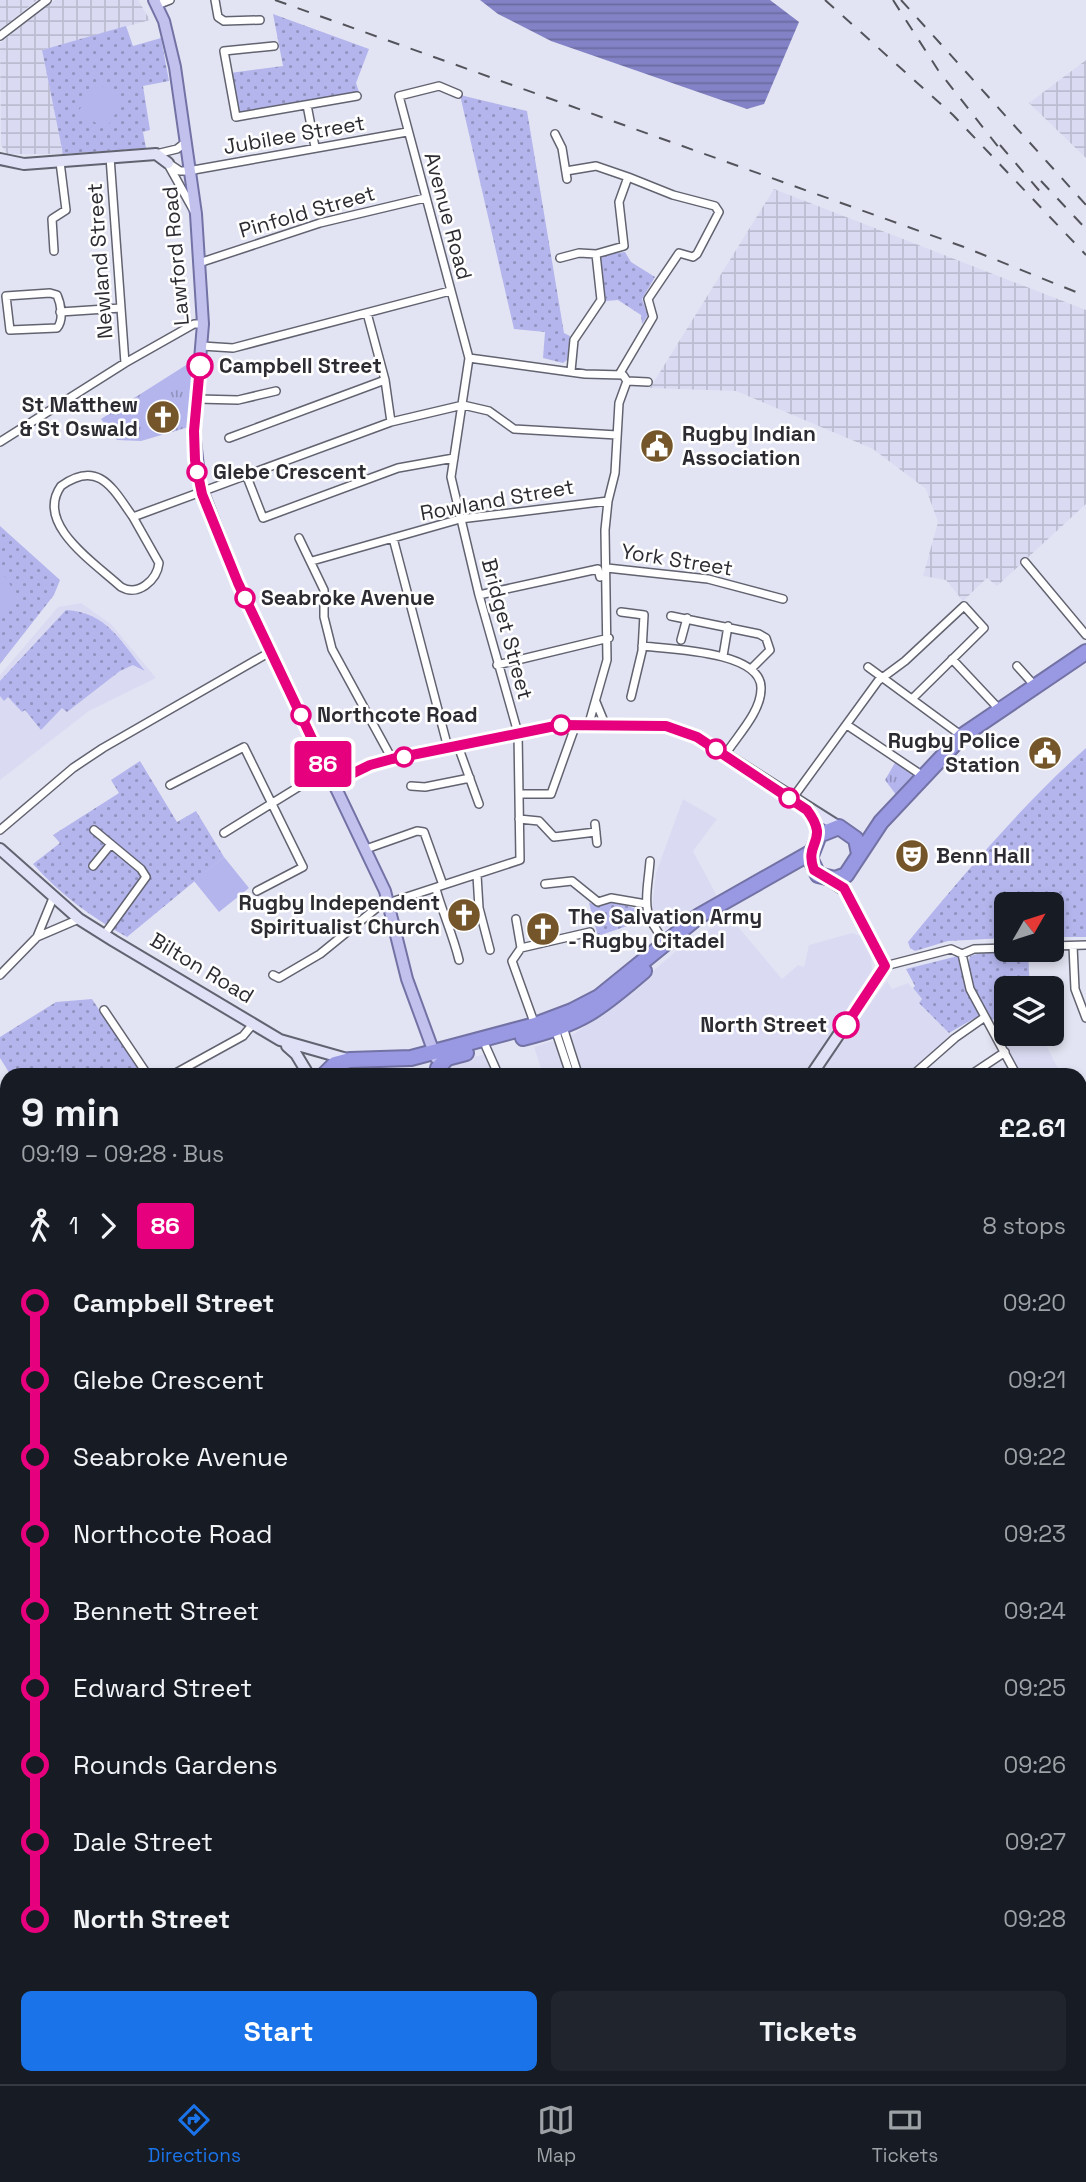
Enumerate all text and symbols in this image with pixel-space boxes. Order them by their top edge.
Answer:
street label: Jubilee Street [221,109,367,160]
street label: Avenue Road [418,149,478,283]
street label: Pinfold Street [236,179,378,244]
street label: Newland Street [81,182,118,340]
street label: Lawford Road [156,185,195,327]
place label: Campbell Street [219,352,382,379]
marker: Campbell Street [187,353,213,379]
place label: St Matthew & St Oswald [20,391,138,442]
church icon: St Matthew & St Oswald [144,398,182,436]
place label: Rugby Indian Association [682,420,816,471]
public building icon: Rugby Indian Association [638,427,676,465]
place label: Glebe Crescent [213,458,367,485]
marker: Glebe Crescent [187,462,207,482]
street label: Rowland Street [418,473,576,526]
street label: York Street [619,537,735,582]
street label: Bridget Street [476,555,539,702]
place label: Seabroke Avenue [261,584,435,611]
marker: Seabroke Avenue [235,588,255,608]
place label: Northcote Road [317,701,478,728]
marker: Northcote Road [291,705,311,725]
unlabelled marker [551,715,571,735]
place label: Rugby Police Station [888,727,1020,778]
public building icon: Rugby Police Station [1026,734,1064,772]
unlabelled marker [706,739,726,759]
line badge: 86 [292,741,354,787]
unlabelled marker [394,747,414,767]
text: 86 [308,748,338,779]
unlabelled marker [779,788,799,808]
theatre icon: Benn Hall [893,837,931,875]
place label: Benn Hall [936,842,1030,869]
place label: Rugby Independent Spiritualist Church [239,889,440,940]
north arrow [994,892,1064,962]
map controls [994,892,1064,1046]
church icon: Rugby Independent Spiritualist Church [445,896,483,934]
place label: The Salvation Army - Rugby Citadel [568,903,762,954]
church icon: The Salvation Army - Rugby Citadel [524,910,562,948]
street label: Bilton Road [145,926,259,1009]
button: layers [994,976,1064,1046]
place label: North Street [700,1011,827,1038]
marker: North Street [833,1012,859,1038]
text: 9 min [21,1089,120,1137]
text: £2.61 [999,1111,1066,1145]
text: 09:19 – 09:28 · Bus [21,1139,224,1169]
icon: walk [21,1207,59,1245]
icon: forward [89,1207,127,1245]
text: 86 [151,1210,180,1241]
text: 1 [69,1211,79,1241]
text: 8 stops [983,1211,1066,1241]
text: Campbell Street [73,1286,274,1320]
text: 09:20 [1003,1288,1066,1318]
text: Glebe Crescent [73,1363,264,1397]
text: 09:21 [1008,1365,1066,1395]
text: Seabroke Avenue [73,1440,288,1474]
text: 09:22 [1004,1442,1066,1472]
text: Northcote Road [73,1517,273,1551]
text: 09:23 [1004,1519,1066,1549]
text: Bennett Street [73,1594,259,1628]
text: 09:24 [1004,1596,1066,1626]
text: Edward Street [73,1671,252,1705]
text: 09:25 [1004,1673,1066,1703]
text: Rounds Gardens [73,1748,278,1782]
text: 09:26 [1003,1750,1066,1780]
text: Dale Street [73,1825,213,1859]
text: 09:27 [1005,1827,1066,1857]
text: North Street [73,1902,230,1936]
text: 09:28 [1003,1904,1066,1934]
button: Start [21,1991,537,2071]
button: Tickets [551,1991,1066,2071]
tab: Directions [148,2101,241,2168]
tab: Map [537,2101,576,2168]
tab: Tickets [872,2101,938,2168]

